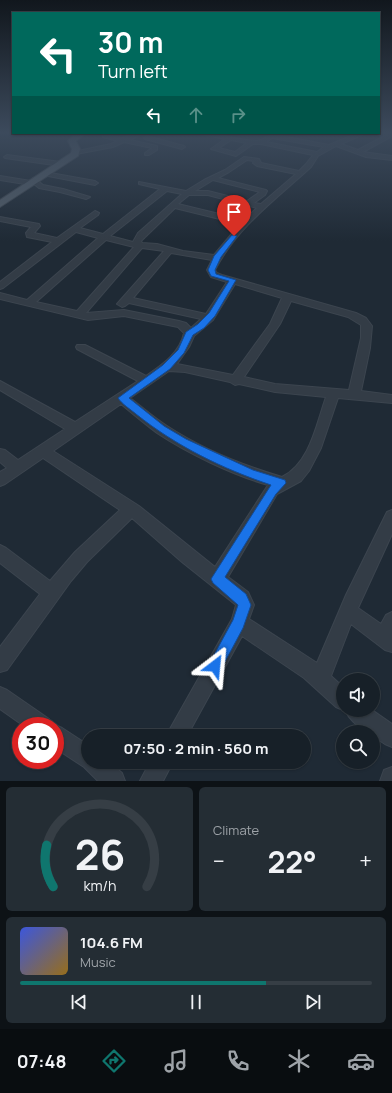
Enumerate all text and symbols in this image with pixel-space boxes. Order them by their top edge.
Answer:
text: 30 m [98,23,163,61]
icon: left [32,28,84,80]
text: Turn left [98,59,168,83]
icon: left [143,104,165,126]
icon: ahead [185,104,207,126]
icon: right [227,104,249,126]
pin [217,195,251,236]
icon: arrive [223,201,245,223]
position arrow [194,645,236,687]
map controls [336,673,380,769]
button: sound [336,673,380,717]
speed limit sign: 30 [12,717,64,769]
button: search [336,725,380,769]
text: 07:50 · 2 min · 560 m [123,738,269,759]
text: Climate [213,821,259,839]
text: 26 [74,826,125,882]
text: 22° [267,841,317,882]
text: − [213,846,225,876]
text: + [359,846,372,876]
text: km/h [83,876,116,895]
text: 104.6 FM [80,932,143,953]
text: Music [80,953,116,971]
icon: previous [68,991,90,1013]
icon: pause [185,991,207,1013]
icon: next [302,991,324,1013]
icon: directions [100,1047,128,1075]
icon: music [162,1047,190,1075]
icon: phone [224,1047,252,1075]
icon: climate [285,1047,313,1075]
icon: car [347,1047,375,1075]
text: 07:48 [17,1049,66,1073]

